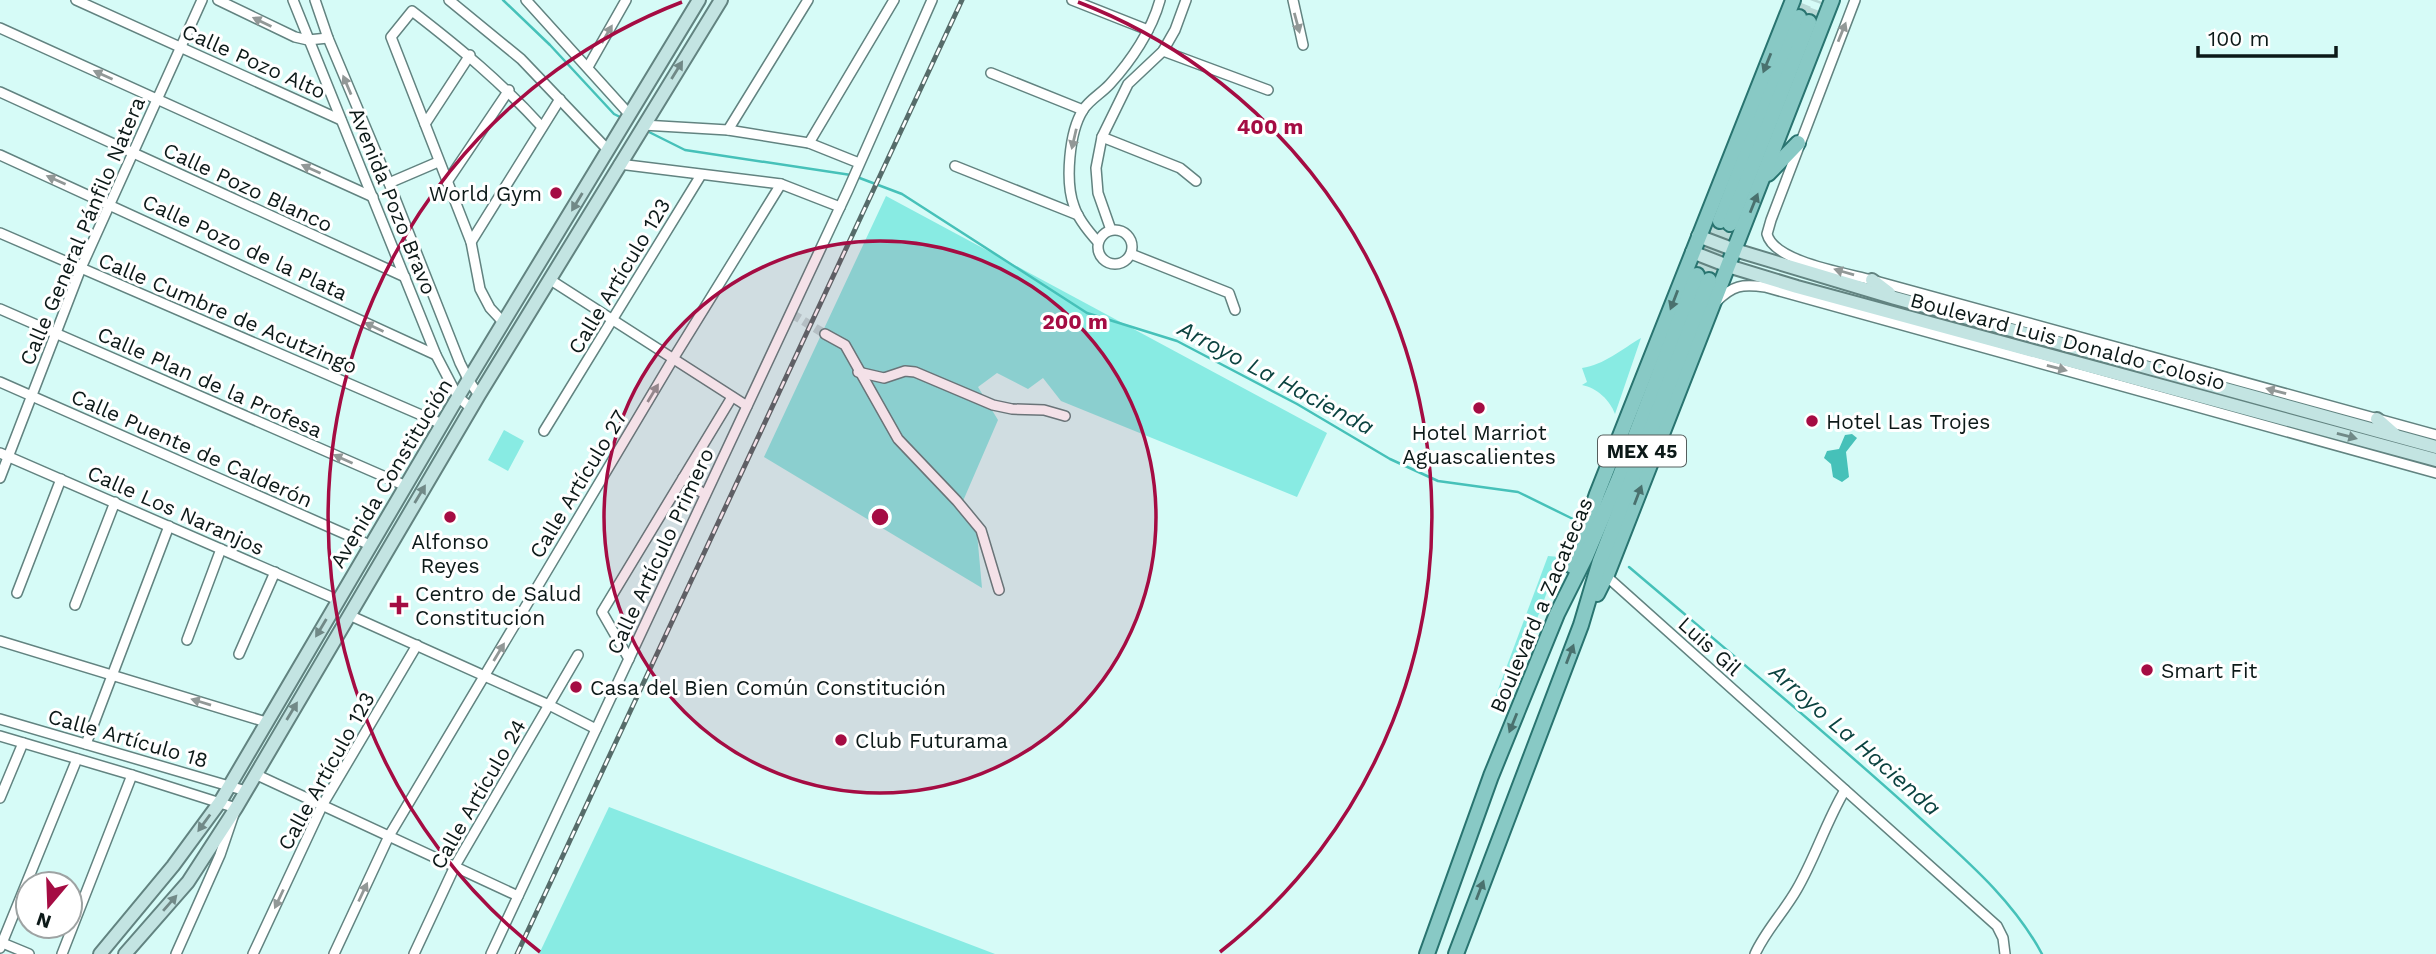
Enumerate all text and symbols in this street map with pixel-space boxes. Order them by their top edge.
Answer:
one-way arrow [1292,13,1302,34]
scale bar [2198,14,2336,58]
one-way arrow [252,16,272,27]
street label: Calle Pozo Alto [178,18,330,104]
one-way arrow [1837,22,1848,43]
one-way arrow [601,24,613,43]
text: 100 m [2208,26,2270,51]
one-way arrow [1762,53,1773,74]
one-way arrow [671,60,684,80]
one-way arrow [93,69,114,80]
one-way arrow [341,74,352,95]
street label: Calle General Pánfilo Natera [14,93,150,369]
street label: Avenida Pozo Bravo [344,104,442,298]
text: 400 m [1237,114,1303,139]
one-way arrow [1068,128,1079,150]
street label: Calle Pozo Blanco [159,137,337,237]
one-way arrow [300,163,321,174]
one-way arrow [46,174,66,186]
place label: World Gym [429,181,542,206]
marker: World Gym [548,185,564,201]
street label: Calle Pozo de la Plata [139,189,351,306]
one-way arrow [570,193,583,212]
one-way arrow [1748,193,1759,214]
street label: Calle Artículo 123 [563,194,675,358]
street label: Calle Cumbre de Acutzingo [95,247,361,379]
one-way arrow [1833,267,1854,277]
street label: Boulevard Luis Donaldo Colosio [1908,287,2228,395]
one-way arrow [1668,289,1679,310]
text: 200 m [1042,309,1108,334]
water label: Arroyo La Hacienda [1173,314,1378,441]
street label: Calle Plan de la Profesa [94,321,326,443]
one-way arrow [364,321,384,332]
one-way arrow [2046,363,2067,373]
street label: Avenida Constitución [324,374,458,572]
street label: Calle Puente de Calderón [67,383,317,513]
one-way arrow [646,383,659,402]
one-way arrow [2265,386,2286,396]
marker: Hotel Marriot Aguascalientes [1471,400,1487,416]
street label: Calle Artículo 27 [524,405,632,563]
place label: Hotel Las Trojes [1826,409,1990,434]
marker: Hotel Las Trojes [1804,413,1820,429]
place label: Hotel Marriot Aguascalientes [1402,420,1556,469]
one-way arrow [2336,431,2358,442]
road number: MEX 45 [1598,436,1686,466]
street label: Calle Artículo Primero [601,444,719,658]
one-way arrow [333,453,354,464]
street label: Calle Los Naranjos [84,460,268,560]
one-way arrow [1633,484,1644,505]
one-way arrow [414,485,427,504]
street label: Boulevard a Zacatecas [1484,494,1598,716]
centre of rings [868,505,892,529]
marker: Alfonso Reyes [442,509,458,525]
place label: Alfonso Reyes [411,529,489,578]
place label: Centro de Salud Constitucion [415,581,581,630]
marker: Centro de Salud Constitucion [389,595,409,615]
street label: Luis Gil [1673,611,1747,681]
one-way arrow [315,619,327,638]
one-way arrow [493,642,505,661]
one-way arrow [1564,644,1575,665]
water label: Arroyo La Hacienda [1763,658,1946,822]
place label: Smart Fit [2161,658,2258,683]
marker: Smart Fit [2139,662,2155,678]
place label: Casa del Bien Común Constitución [590,675,946,700]
marker: Casa del Bien Común Constitución [568,679,584,695]
street label: Calle Artículo 123 [272,688,380,854]
one-way arrow [190,696,211,706]
one-way arrow [286,702,298,721]
street label: Calle Artículo 18 [45,703,211,773]
one-way arrow [1507,712,1518,733]
street label: Calle Artículo 24 [425,715,531,873]
place label: Club Futurama [855,728,1008,753]
marker: Club Futurama [833,732,849,748]
one-way arrow [197,814,211,832]
north arrow [14,870,84,940]
one-way arrow [1475,880,1486,901]
one-way arrow [357,882,369,902]
one-way arrow [273,889,285,909]
one-way arrow [162,894,177,911]
text: N [33,907,54,934]

